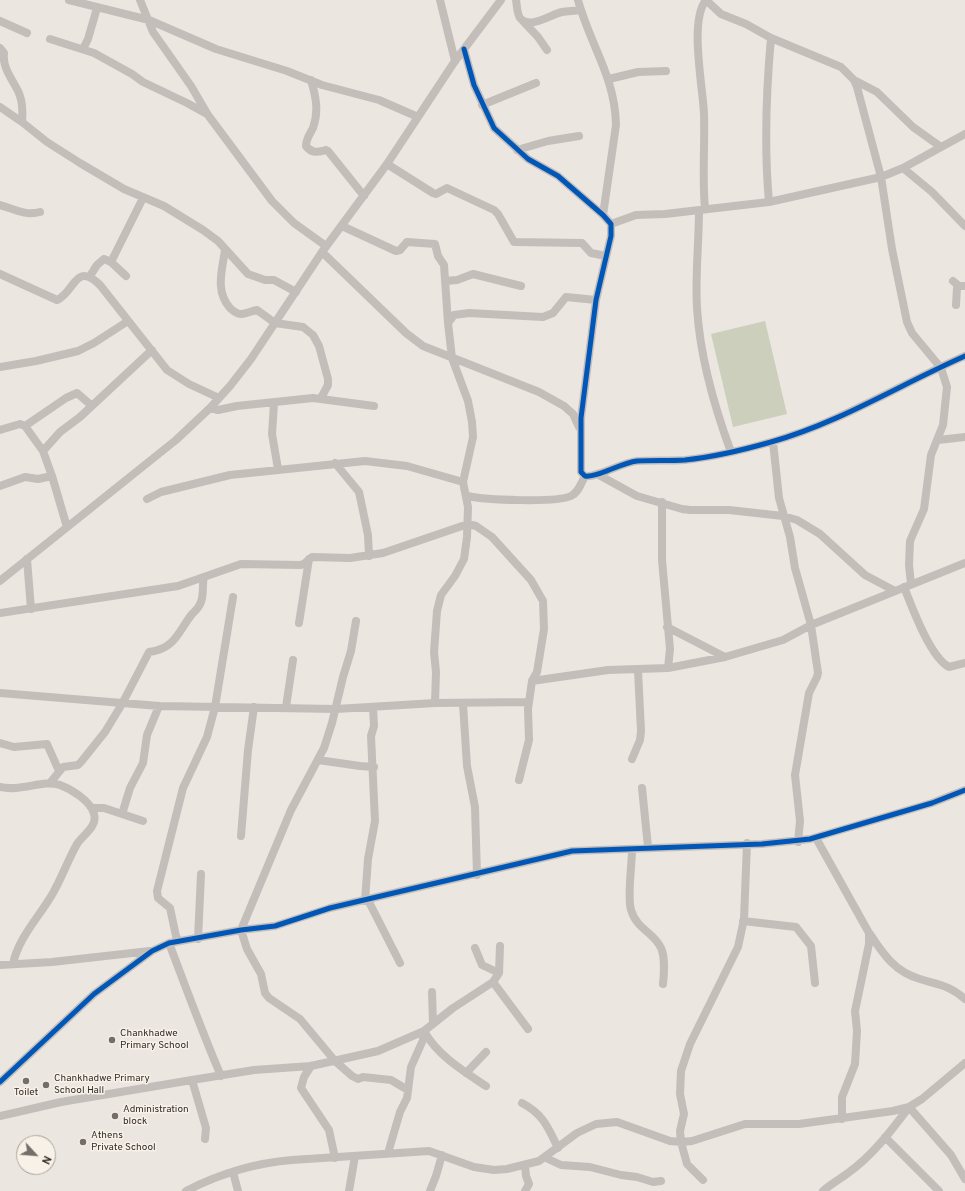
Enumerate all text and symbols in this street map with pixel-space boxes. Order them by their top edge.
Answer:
place label: Chankhadwe Primary School [120,1028,189,1052]
marker: Chankhadwe Primary School [107,1035,117,1045]
place label: Chankhadwe Primary School Hall [54,1073,150,1096]
marker: Toilet [21,1076,31,1086]
marker: Chankhadwe Primary School Hall [41,1080,51,1090]
place label: Toilet [14,1087,38,1099]
place label: Administration block [123,1104,189,1128]
marker: Administration block [110,1111,120,1121]
place label: Athens Private School [91,1130,156,1154]
north arrow [16,1135,56,1175]
marker: Athens Private School [78,1137,88,1147]
text: N [38,1153,54,1166]

